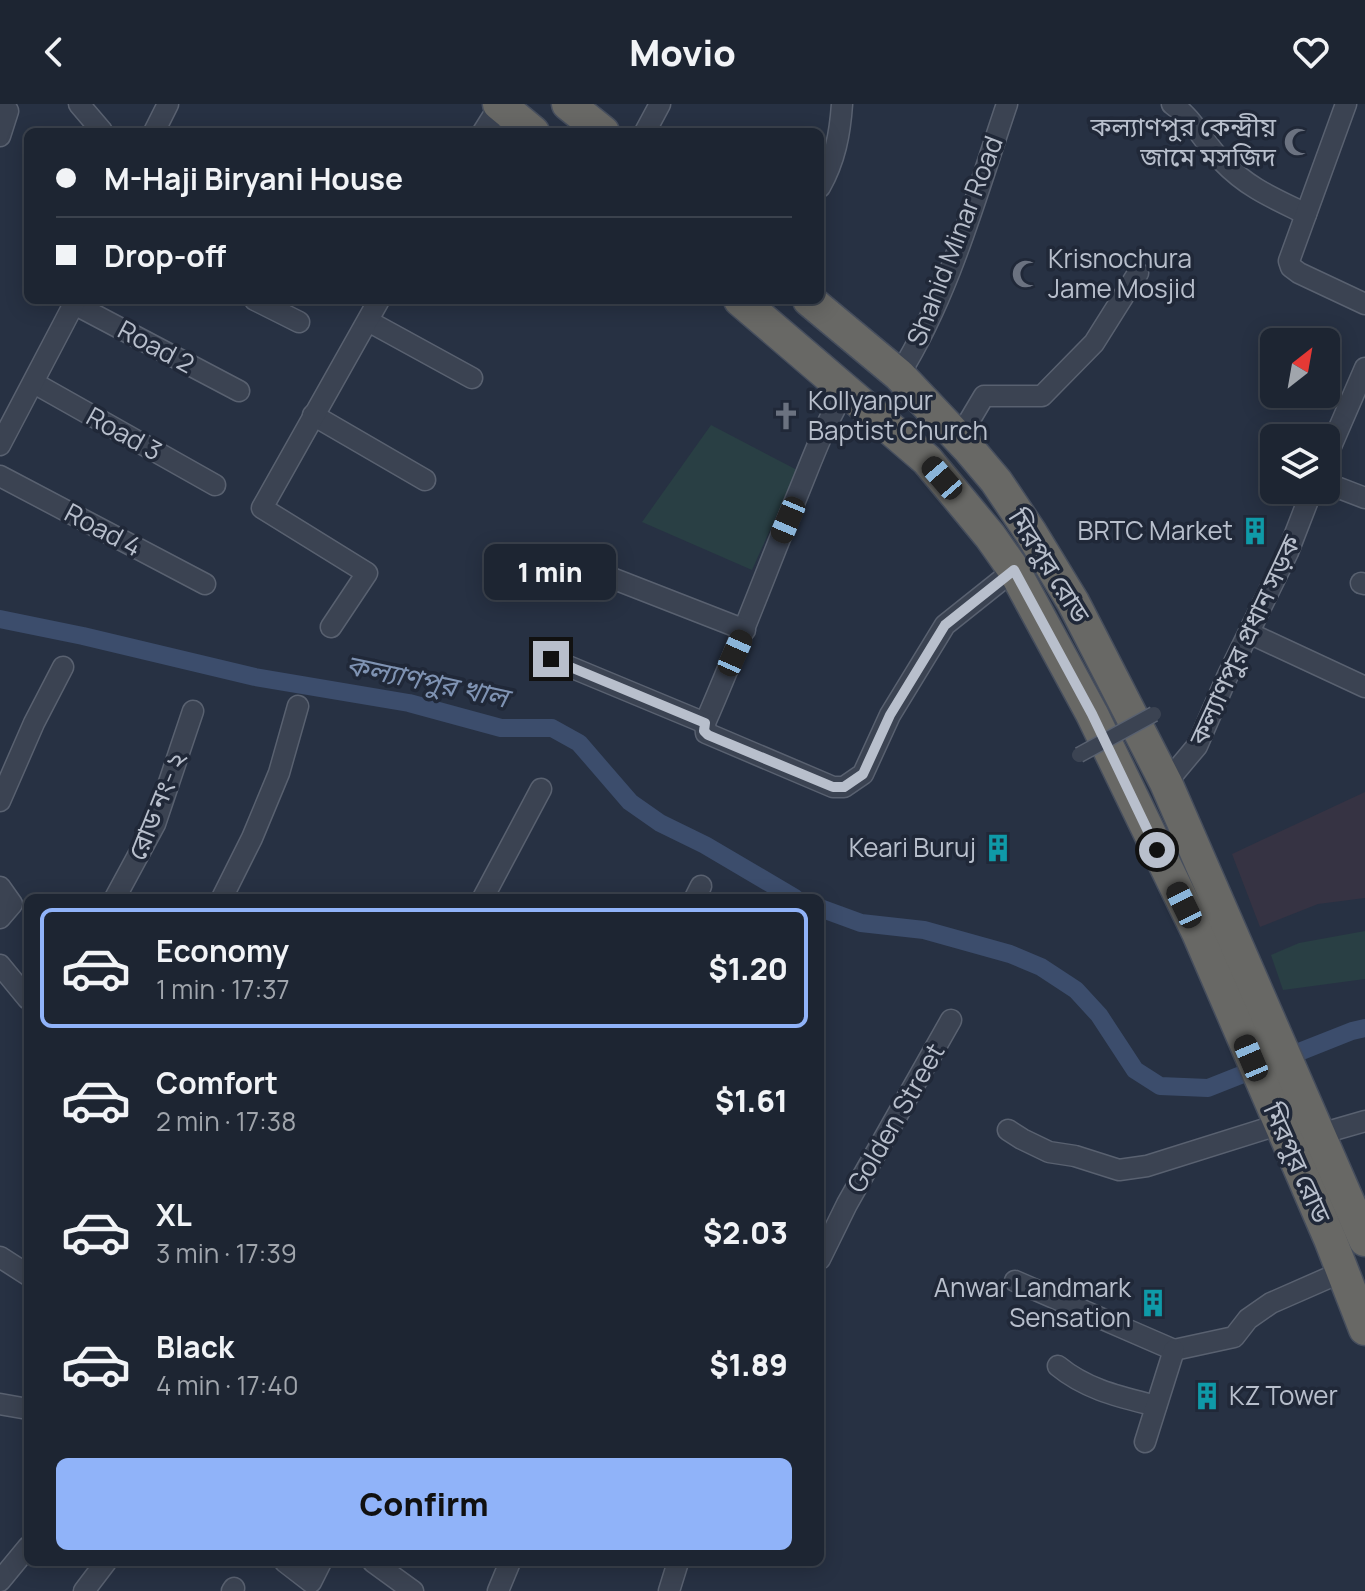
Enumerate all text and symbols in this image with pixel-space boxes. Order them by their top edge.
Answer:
text: Movio [629,28,736,77]
icon: back [32,30,76,74]
icon: heart [1289,30,1333,74]
place label: কল্যাণপুর কেন্দ্রীয় জামে মসজিদ [1090,108,1277,174]
mosque icon: কল্যাণপুর কেন্দ্রীয় জামে মসজিদ [1283,127,1313,157]
street label: Shahid Minar Road [897,131,1011,351]
text: M-Haji Biryani House [104,158,403,199]
text: Drop-off [104,235,226,276]
place label: Krisnochura Jame Mosjid [1048,240,1196,306]
mosque icon: Krisnochura Jame Mosjid [1011,259,1041,289]
street label: Road 2 [112,311,201,381]
north arrow [1260,328,1340,408]
map controls [1260,328,1340,504]
place label: Kollyanpur Baptist Church [808,382,988,448]
street label: Road 3 [80,398,169,469]
church icon: Kollyanpur Baptist Church [771,401,801,431]
button: layers [1260,424,1340,504]
car [917,452,967,504]
car [768,493,808,547]
street label: Road 4 [59,494,148,564]
street label: মিরপুর রোড [1000,501,1099,630]
place label: BRTC Market [1077,512,1233,548]
building icon: BRTC Market [1240,516,1270,546]
street label: কল্যাণপুর প্রধান সড়ক [1179,528,1309,751]
callout: 1 min [485,543,617,599]
text: 1 min [517,554,583,590]
car [714,626,756,680]
route end [533,641,569,677]
water label: কল্যাণপুর খাল [343,644,517,717]
street label: রোড নং- ২ [118,746,194,865]
place label: Keari Buruj [849,829,976,865]
route start [1139,832,1175,868]
building icon: Keari Buruj [983,833,1013,863]
car [1163,878,1205,932]
text: Economy [156,930,289,971]
icon: car [60,932,132,1004]
text: $1.20 [708,948,788,989]
text: 1 min · 17:37 [156,971,290,1007]
car [1231,1031,1271,1085]
street label: Golden Street [838,1036,952,1199]
text: Comfort [156,1062,278,1103]
icon: car [60,1064,132,1136]
text: $1.61 [715,1080,788,1121]
street label: মিরপুর রোড [1255,1096,1341,1229]
text: 2 min · 17:38 [156,1103,296,1139]
text: XL [156,1194,192,1235]
icon: car [60,1196,132,1268]
text: $2.03 [703,1212,788,1253]
text: 3 min · 17:39 [156,1235,297,1271]
place label: Anwar Landmark Sensation [934,1269,1132,1335]
building icon: Anwar Landmark Sensation [1138,1288,1168,1318]
text: Black [156,1326,234,1367]
icon: car [60,1328,132,1400]
text: $1.89 [709,1344,788,1385]
text: 4 min · 17:40 [156,1367,299,1403]
place label: KZ Tower [1229,1377,1338,1413]
building icon: KZ Tower [1192,1381,1222,1411]
button: Confirm [56,1458,792,1550]

